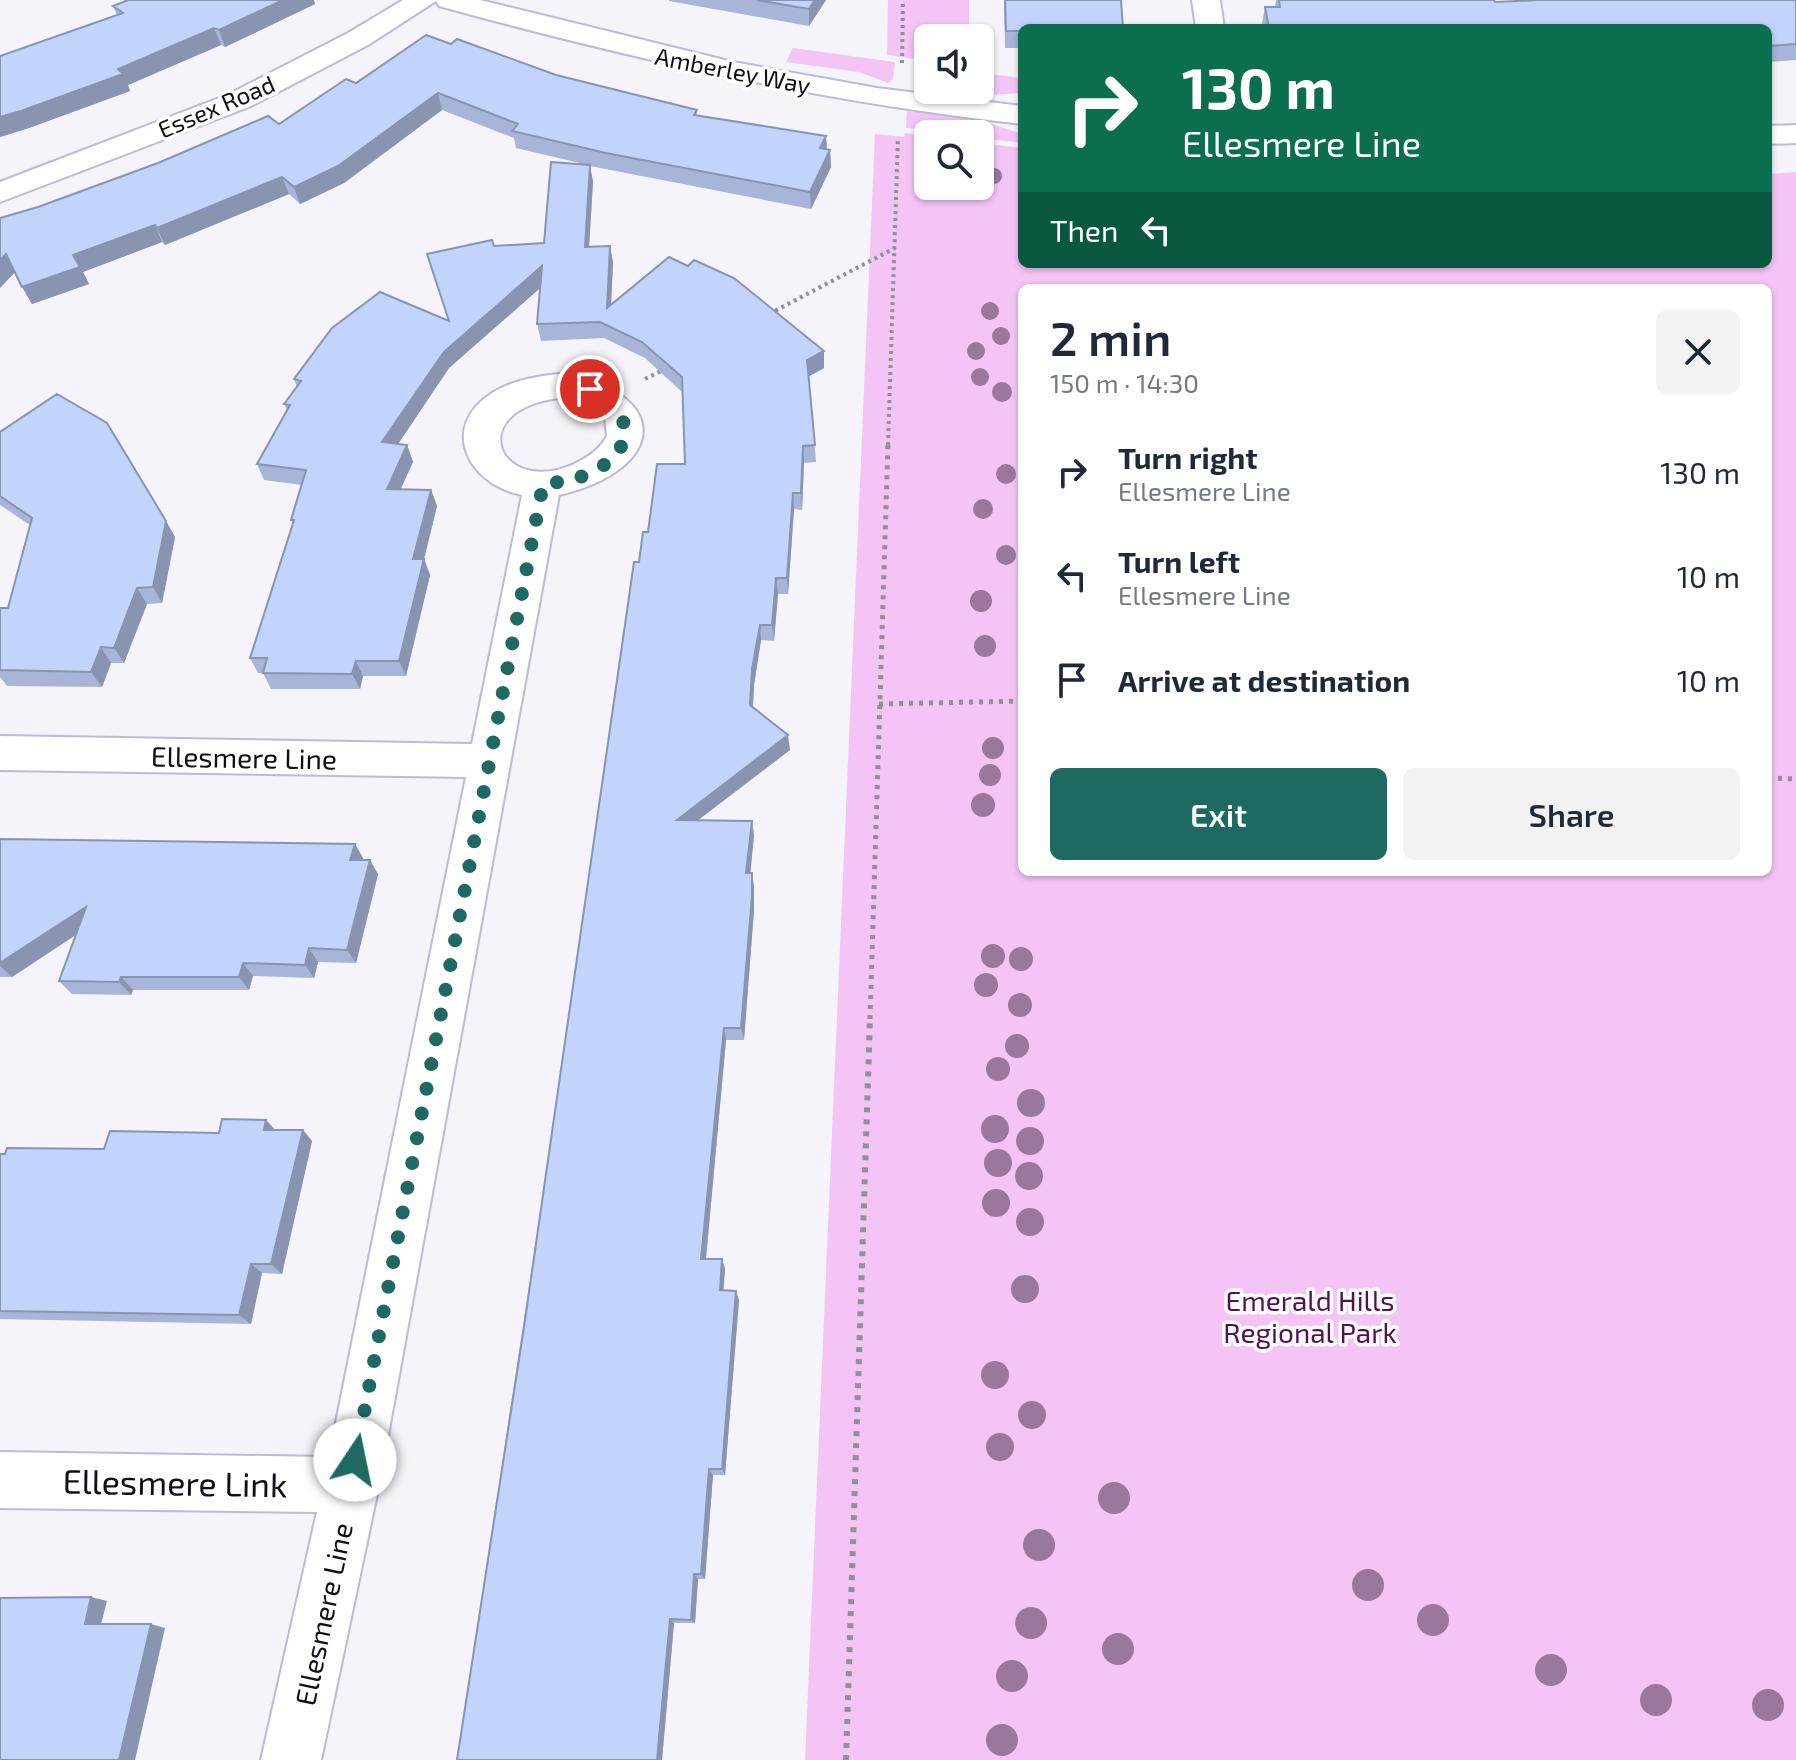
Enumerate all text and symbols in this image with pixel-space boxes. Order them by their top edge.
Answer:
map controls [914,24,994,200]
button: sound [914,24,994,104]
street label: Amberley Way [653,41,813,99]
text: 130 m [1182,53,1335,120]
icon: right [1050,56,1154,160]
street label: Essex Road [153,68,279,144]
button: search [914,120,994,200]
text: Ellesmere Line [1182,121,1421,164]
icon: left [1134,208,1178,252]
text: Then [1050,212,1118,248]
text: 2 min [1050,308,1171,366]
button: close [1656,310,1740,394]
pin [556,355,624,423]
icon: arrive [568,367,612,411]
text: 150 m · 14:30 [1050,367,1199,398]
text: Turn right [1118,439,1258,475]
icon: right [1050,450,1094,494]
text: 130 m [1660,454,1740,490]
text: Ellesmere Line [1118,475,1291,506]
text: Turn left [1118,543,1240,579]
icon: left [1050,554,1094,598]
text: 10 m [1677,558,1740,594]
text: Ellesmere Line [1118,579,1291,610]
icon: arrive [1050,658,1094,702]
text: Arrive at destination [1118,662,1410,698]
text: 10 m [1677,662,1740,698]
street label: Ellesmere Line [151,738,337,776]
button: Exit [1050,768,1387,860]
button: Share [1403,768,1740,860]
park label: Emerald Hills Regional Park [1223,1283,1397,1349]
position arrow [313,1418,397,1502]
street label: Ellesmere Link [62,1460,288,1504]
street label: Ellesmere Line [287,1520,359,1708]

